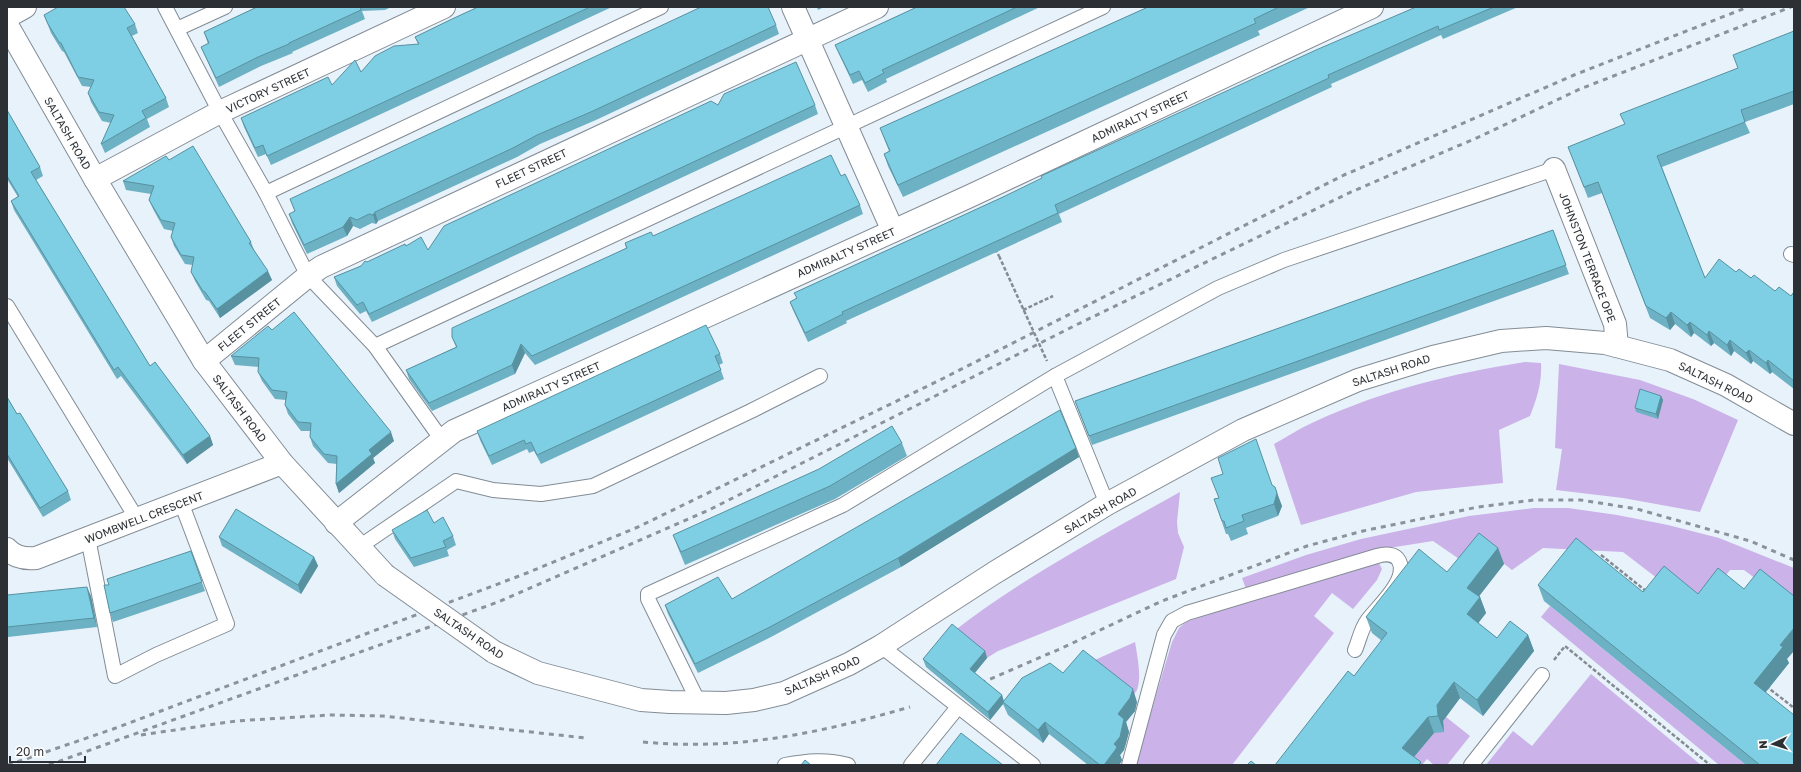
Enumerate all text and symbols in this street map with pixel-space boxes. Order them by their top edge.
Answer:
street label: VICTORY STREET [224,65,312,115]
street label: ADMIRALTY STREET [1089,87,1191,144]
street label: SALTASH ROAD [42,94,94,172]
street label: FLEET STREET [493,146,569,190]
street label: JOHNSTON TERRACE OPE [1557,190,1619,324]
street label: ADMIRALTY STREET [795,224,898,280]
street label: FLEET STREET [215,294,283,353]
street label: SALTASH ROAD [1350,351,1432,389]
street label: ADMIRALTY STREET [500,358,603,414]
street label: SALTASH ROAD [1677,358,1756,406]
street label: SALTASH ROAD [210,372,270,445]
street label: SALTASH ROAD [1061,484,1139,536]
street label: WOMBWELL CRESCENT [83,488,205,546]
street label: SALTASH ROAD [432,605,507,661]
street label: SALTASH ROAD [782,652,862,698]
north arrow [1753,724,1793,764]
scale bar [10,738,85,764]
text: N [1756,740,1769,749]
text: 20 m [16,744,44,759]

